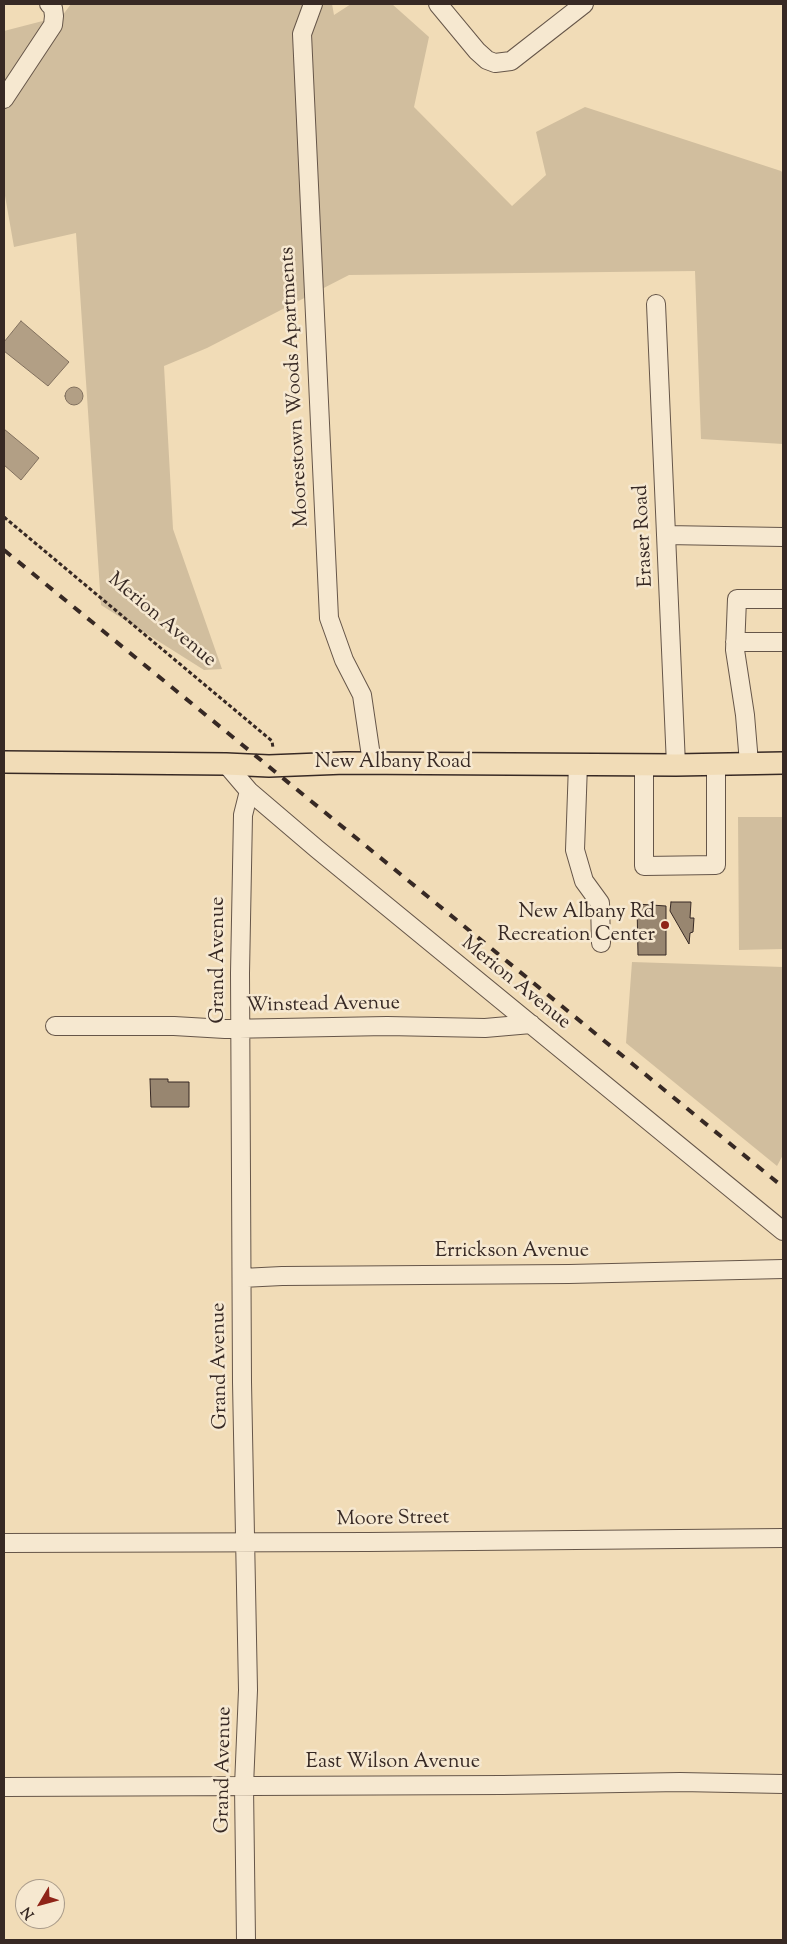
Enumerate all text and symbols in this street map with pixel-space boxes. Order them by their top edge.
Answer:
street label: Moorestown Woods Apartments [277,246,315,528]
street label: Eraser Road [630,484,660,588]
street label: Merion Avenue [102,569,220,673]
street label: New Albany Road [315,752,471,776]
street label: Grand Avenue [208,896,232,1024]
place label: New Albany Rd Recreation Center [497,902,655,949]
marker: New Albany Rd Recreation Center [659,919,671,931]
street label: Merion Avenue [455,932,575,1036]
street label: Winstead Avenue [246,993,400,1019]
street label: Errickson Avenue [435,1241,589,1265]
street label: Grand Avenue [208,1302,234,1430]
street label: Moore Street [336,1507,450,1533]
street label: Grand Avenue [212,1706,238,1834]
street label: East Wilson Avenue [306,1752,480,1776]
north arrow [15,1879,65,1929]
text: N [17,1902,40,1923]

